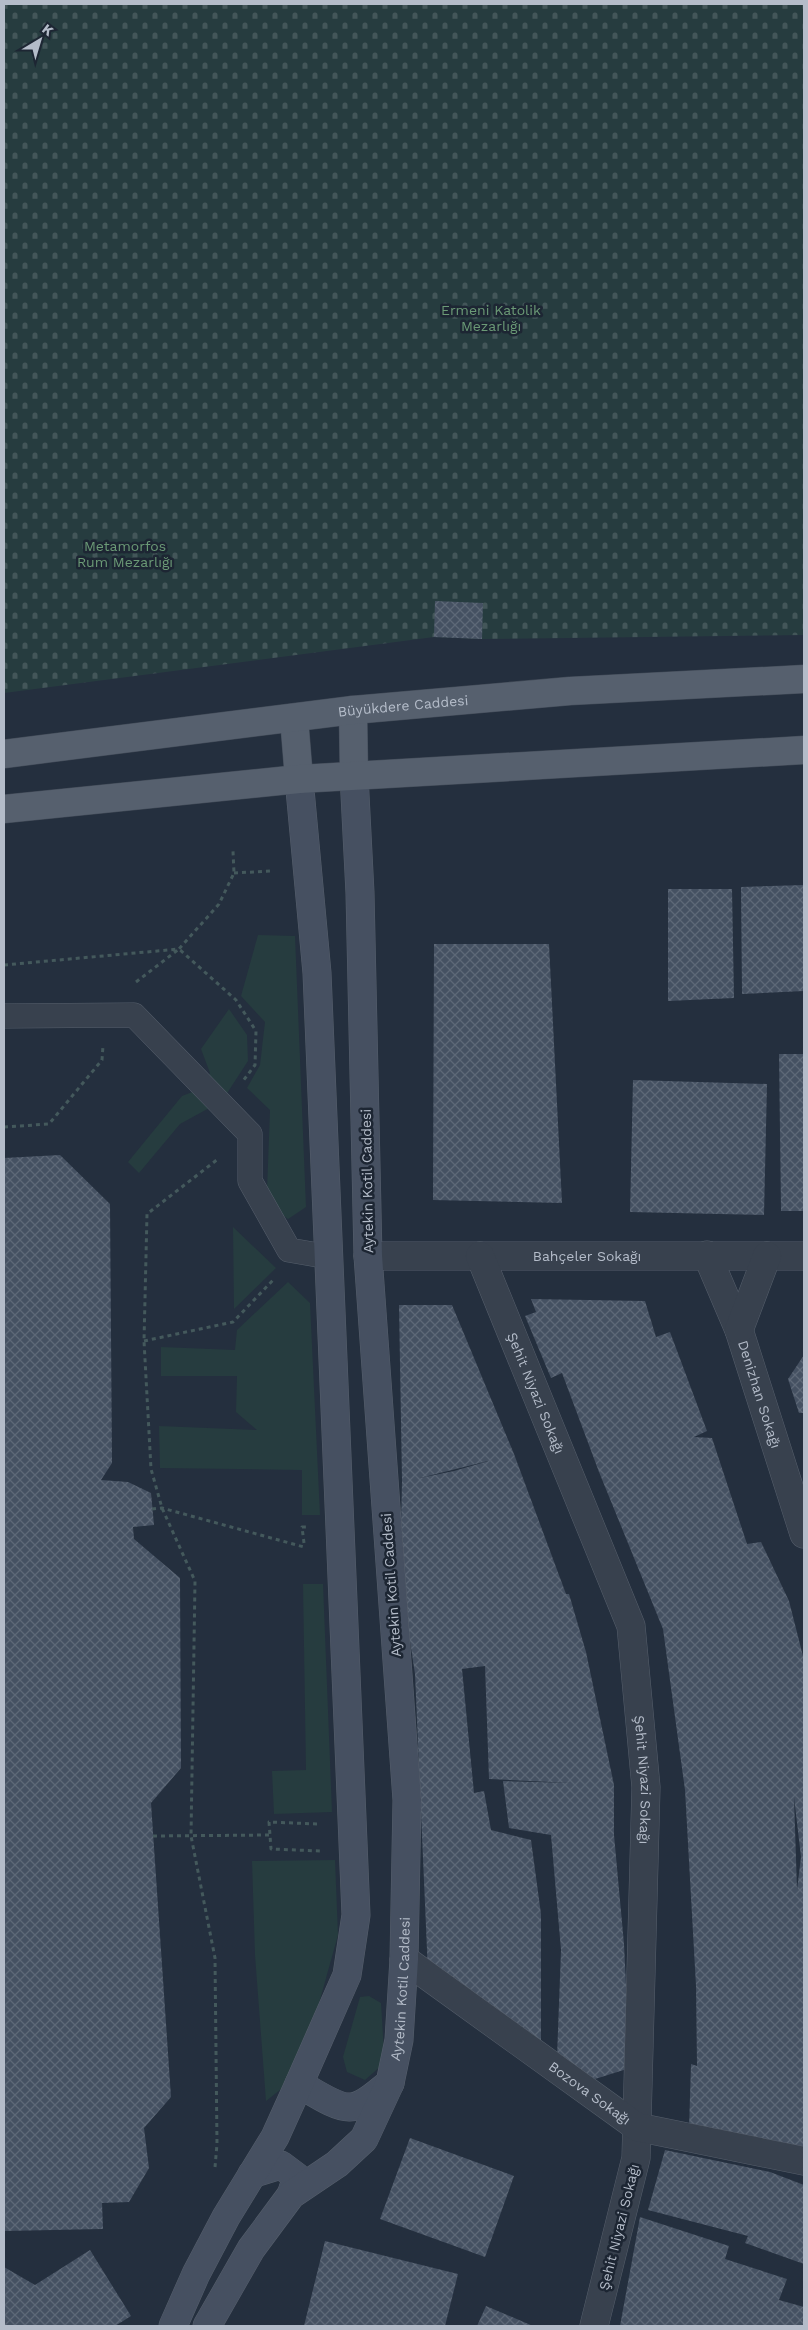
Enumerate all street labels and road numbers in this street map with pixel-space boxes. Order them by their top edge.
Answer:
street label: Büyükdere Caddesi [337,692,469,720]
street label: Aytekin Kotil Caddesi [358,1109,376,1253]
street label: Bahçeler Sokağı [533,1248,641,1264]
street label: Şehit Niyazi Sokağı [504,1330,568,1456]
street label: Denizhan Sokağı [735,1338,784,1450]
street label: Aytekin Kotil Caddesi [378,1513,404,1657]
street label: Şehit Niyazi Sokağı [631,1715,654,1845]
street label: Aytekin Kotil Caddesi [387,1917,413,2062]
street label: Bozova Sokağı [546,2058,634,2128]
street label: Şehit Niyazi Sokağı [596,2162,642,2292]

